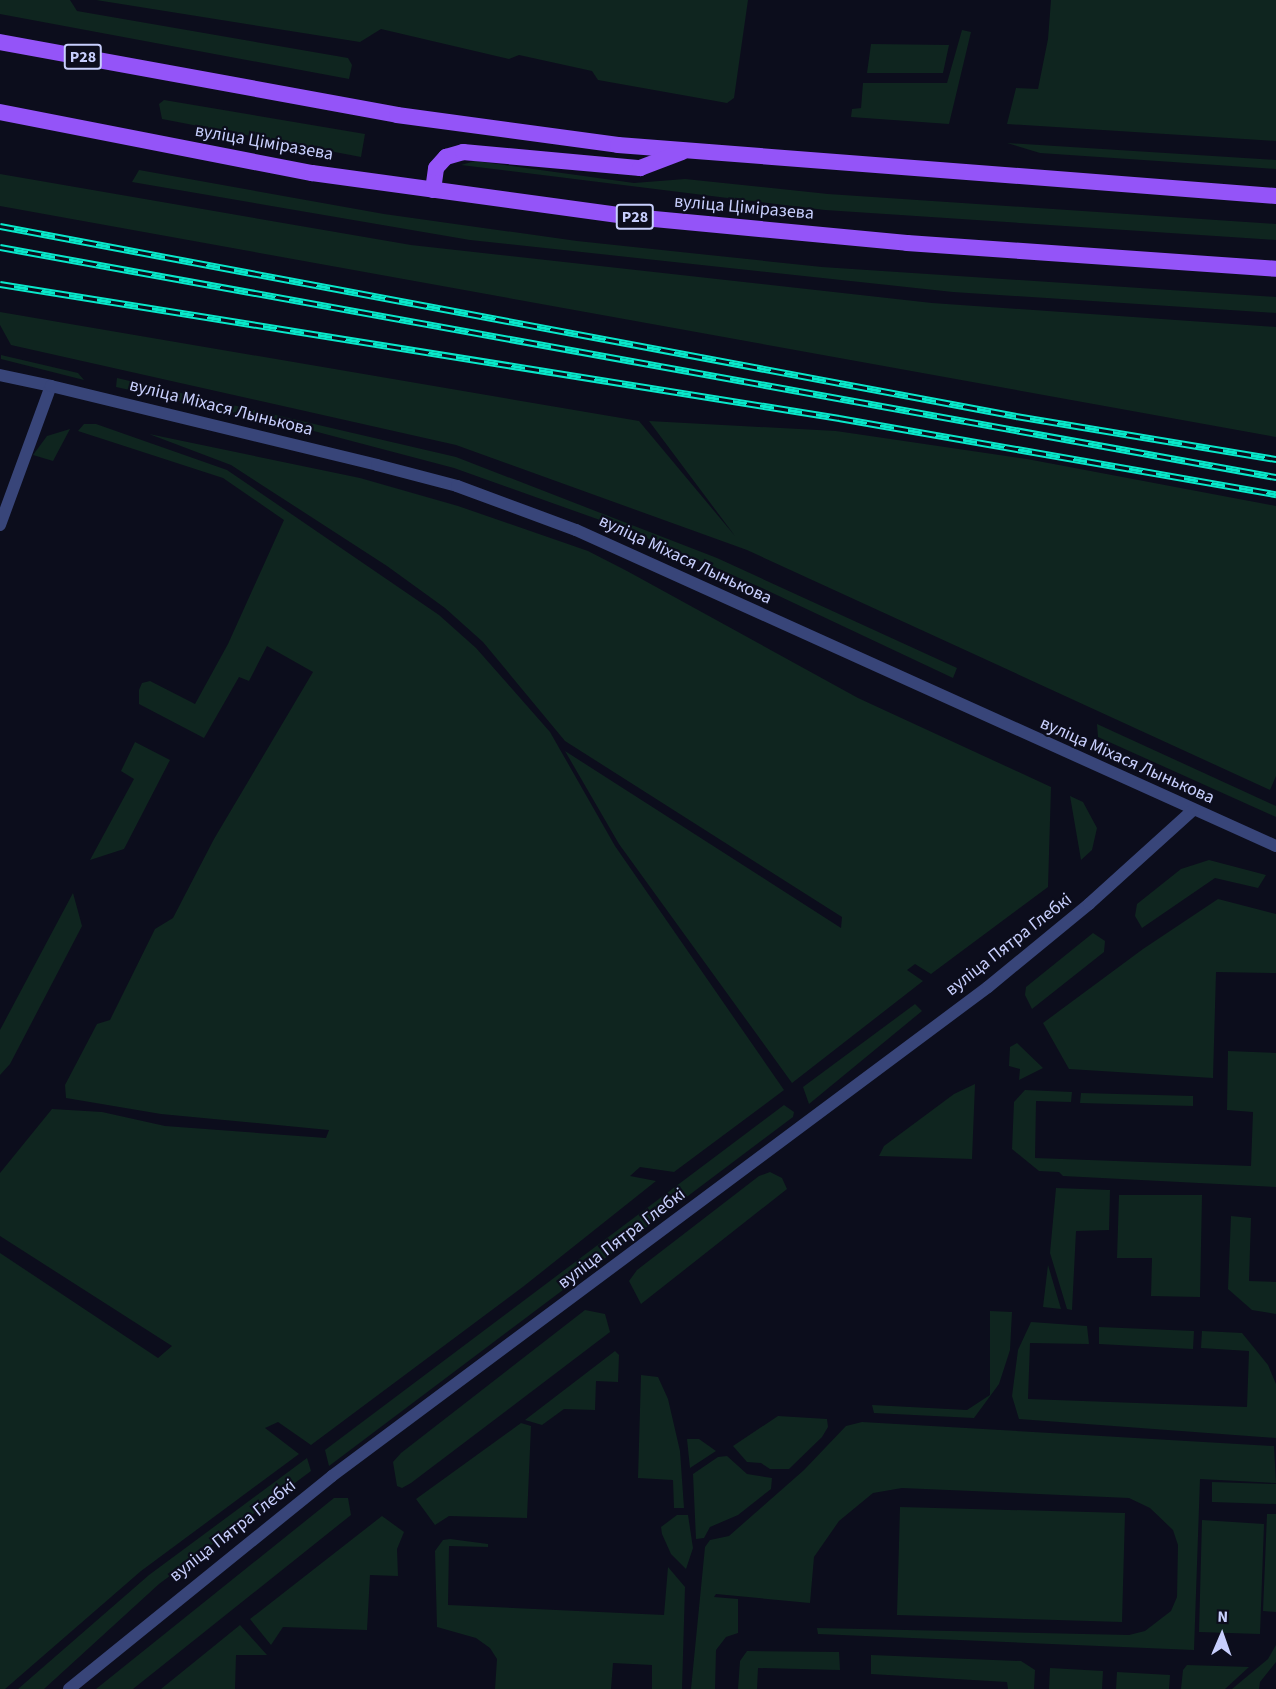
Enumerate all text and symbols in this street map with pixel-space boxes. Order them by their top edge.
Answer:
road number: Р28 [64,44,103,70]
street label: вуліца Ціміразева [193,120,335,166]
street label: вуліца Ціміразева [673,191,815,225]
road number: Р28 [616,204,654,230]
street label: вуліца Міхася Лынькова [127,375,315,441]
street label: вуліца Міхася Лынькова [595,510,775,610]
street label: вуліца Міхася Лынькова [1037,713,1217,809]
street label: вуліца Пятра Глебкі [942,889,1076,1001]
street label: вуліца Пятра Глебкі [554,1184,690,1294]
street label: вуліца Пятра Глебкі [166,1475,300,1587]
north arrow [1192,1605,1252,1665]
text: N [1217,1606,1228,1628]

